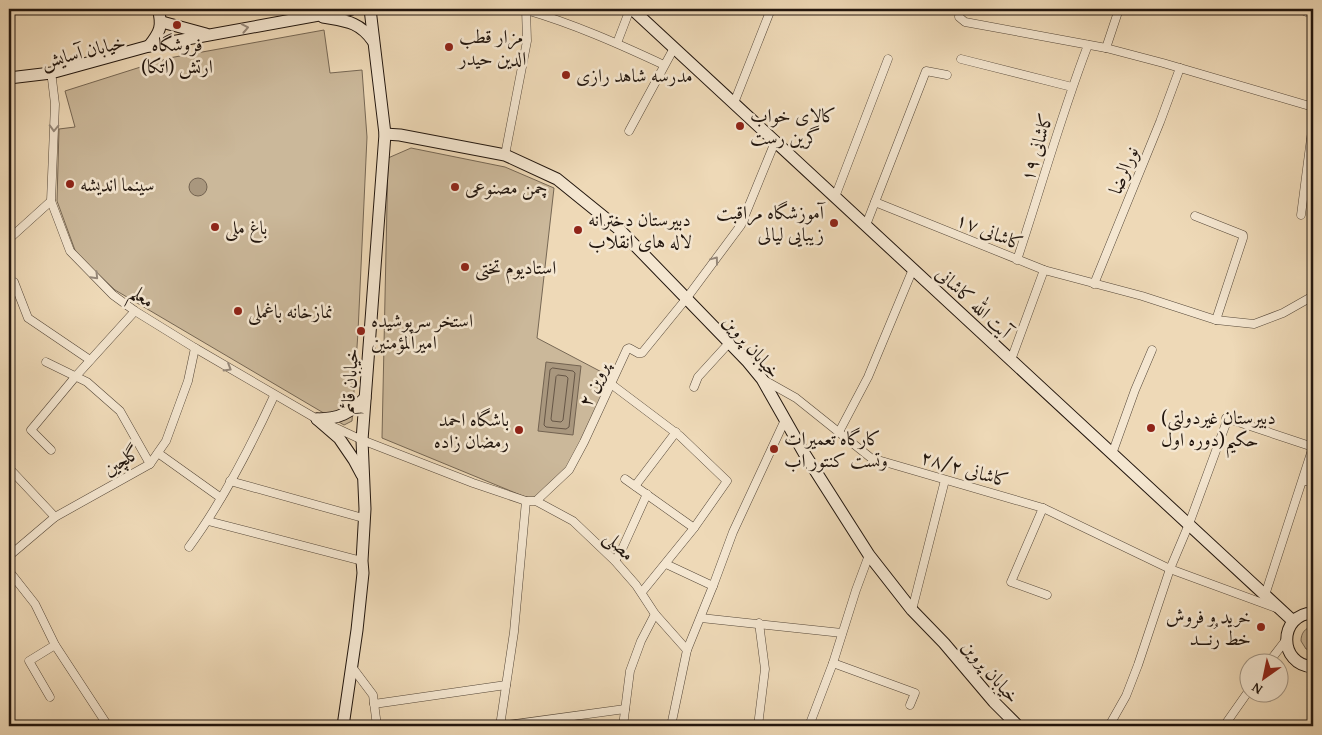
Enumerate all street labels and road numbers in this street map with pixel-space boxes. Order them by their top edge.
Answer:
street label: خیابان آسایش [38,27,128,75]
street label: کاشانی ۱۹ [1012,109,1060,185]
street label: نورالرضا [1101,142,1145,198]
street label: کاشانی ۱۷ [952,205,1028,257]
street label: آیت الله کاشانی [930,259,1020,346]
street label: معلم [122,278,161,319]
street label: خیابان پروین [716,308,788,384]
street label: خیابان قائم [333,347,368,415]
street label: پروین ۲ [570,355,616,411]
street label: گلچین [97,438,145,482]
street label: کاشانی ۲۸/۲ [918,442,1012,494]
street label: مصلی [597,523,642,568]
street label: خیابان پروین [955,633,1027,709]

